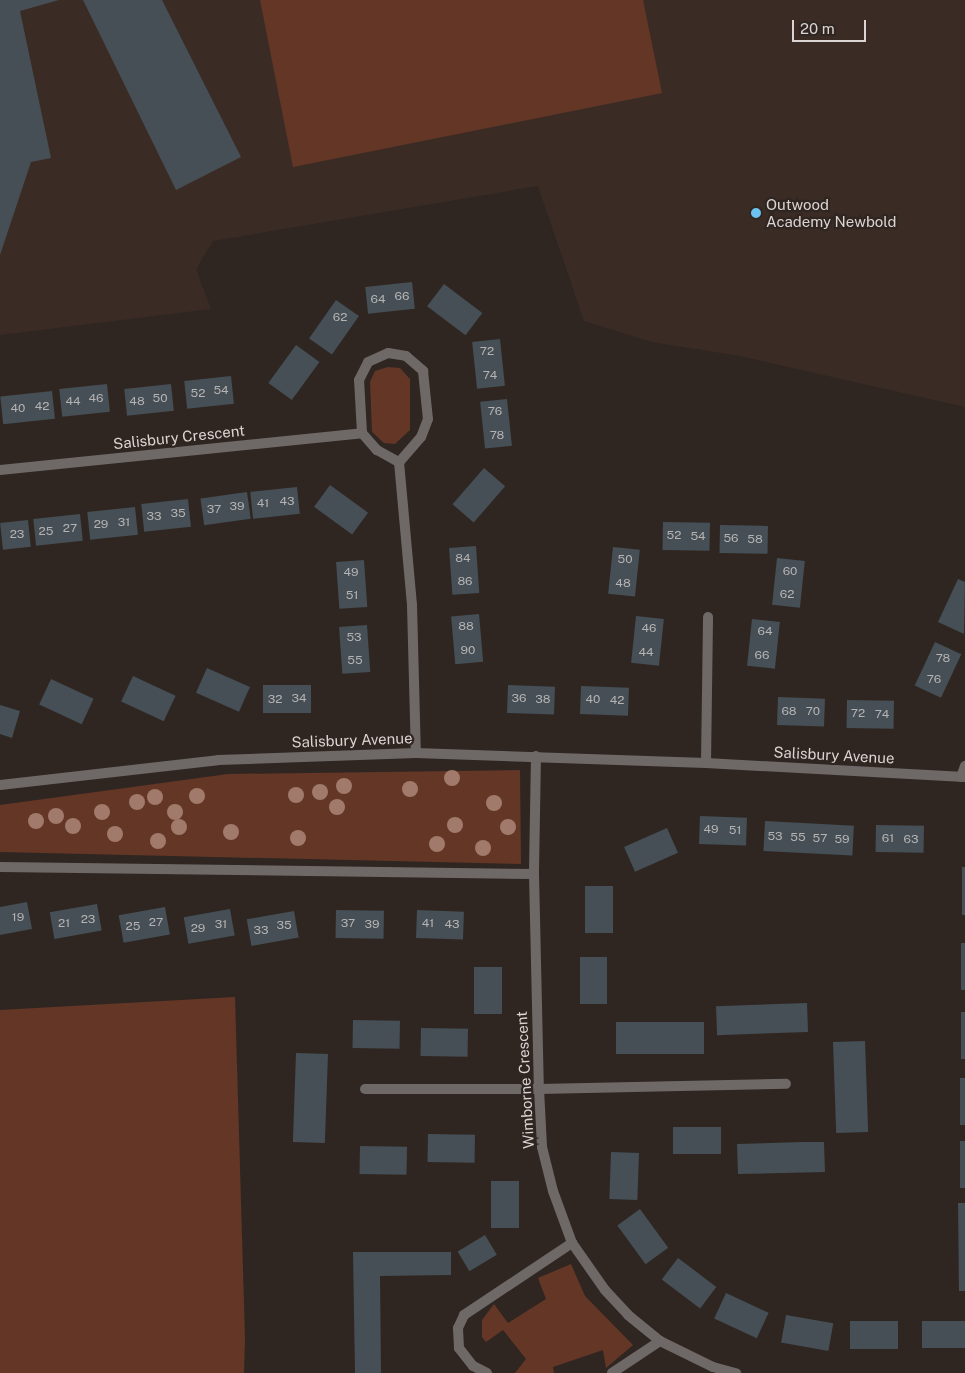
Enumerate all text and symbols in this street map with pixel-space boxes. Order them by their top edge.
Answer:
scale bar [795,10,869,42]
text: 20 m [800,20,835,37]
place label: Outwood Academy Newbold [766,195,896,230]
marker: Outwood Academy Newbold [750,207,762,219]
house number: 66 [395,290,409,304]
house number: 64 [371,293,385,307]
house number: 62 [333,311,347,325]
house number: 72 [480,345,494,359]
house number: 74 [483,369,497,383]
house number: 54 [213,384,229,398]
house number: 52 [191,387,205,401]
house number: 46 [88,392,104,406]
house number: 50 [152,392,168,406]
house number: 44 [65,395,81,409]
house number: 48 [129,395,145,409]
house number: 42 [35,400,49,414]
house number: 40 [11,402,25,416]
house number: 76 [488,405,502,419]
street label: Salisbury Crescent [112,421,246,453]
house number: 78 [490,429,504,443]
house number: 43 [279,495,295,509]
house number: 41 [257,497,269,511]
house number: 39 [230,500,244,514]
house number: 37 [207,503,221,517]
house number: 35 [170,507,186,521]
house number: 33 [146,510,162,524]
house number: 31 [118,516,130,530]
house number: 29 [94,518,108,532]
house number: 27 [63,522,77,536]
house number: 25 [39,525,53,539]
house number: 23 [10,528,24,542]
house number: 52 [667,529,681,543]
house number: 54 [690,530,706,544]
house number: 56 [723,532,739,546]
house number: 58 [747,533,763,547]
house number: 84 [455,552,471,566]
house number: 50 [617,553,633,567]
house number: 60 [783,565,797,579]
house number: 49 [343,566,359,580]
house number: 86 [457,575,473,589]
house number: 48 [615,577,631,591]
house number: 62 [780,588,794,602]
house number: 51 [346,589,358,603]
house number: 88 [458,620,474,634]
house number: 46 [641,622,657,636]
house number: 64 [758,625,772,639]
house number: 53 [346,631,362,645]
house number: 90 [461,644,475,658]
house number: 44 [638,646,654,660]
house number: 66 [755,649,769,663]
house number: 78 [936,652,950,666]
house number: 55 [347,654,363,668]
house number: 76 [927,673,941,687]
house number: 34 [291,692,307,706]
house number: 36 [512,692,526,706]
house number: 32 [268,693,282,707]
house number: 38 [535,693,551,707]
house number: 40 [586,693,600,707]
house number: 42 [610,694,624,708]
house number: 68 [781,705,797,719]
house number: 70 [806,705,820,719]
house number: 72 [851,707,865,721]
house number: 74 [875,708,889,722]
street label: Salisbury Avenue [291,729,413,751]
street label: Salisbury Avenue [773,743,895,767]
house number: 49 [703,823,719,837]
house number: 51 [729,824,741,838]
house number: 53 [767,830,783,844]
house number: 55 [790,831,806,845]
house number: 57 [813,832,827,846]
house number: 61 [882,832,894,846]
house number: 59 [834,833,850,847]
house number: 63 [904,833,918,847]
house number: 19 [12,911,24,925]
house number: 23 [81,913,95,927]
house number: 27 [149,916,163,930]
house number: 21 [58,917,70,931]
house number: 37 [341,917,355,931]
house number: 41 [422,917,434,931]
house number: 31 [215,918,227,932]
house number: 39 [365,918,379,932]
house number: 43 [444,918,460,932]
house number: 35 [276,919,292,933]
house number: 25 [126,920,140,934]
house number: 29 [191,922,205,936]
house number: 33 [253,924,269,938]
street label: Wimborne Crescent [512,1011,538,1149]

